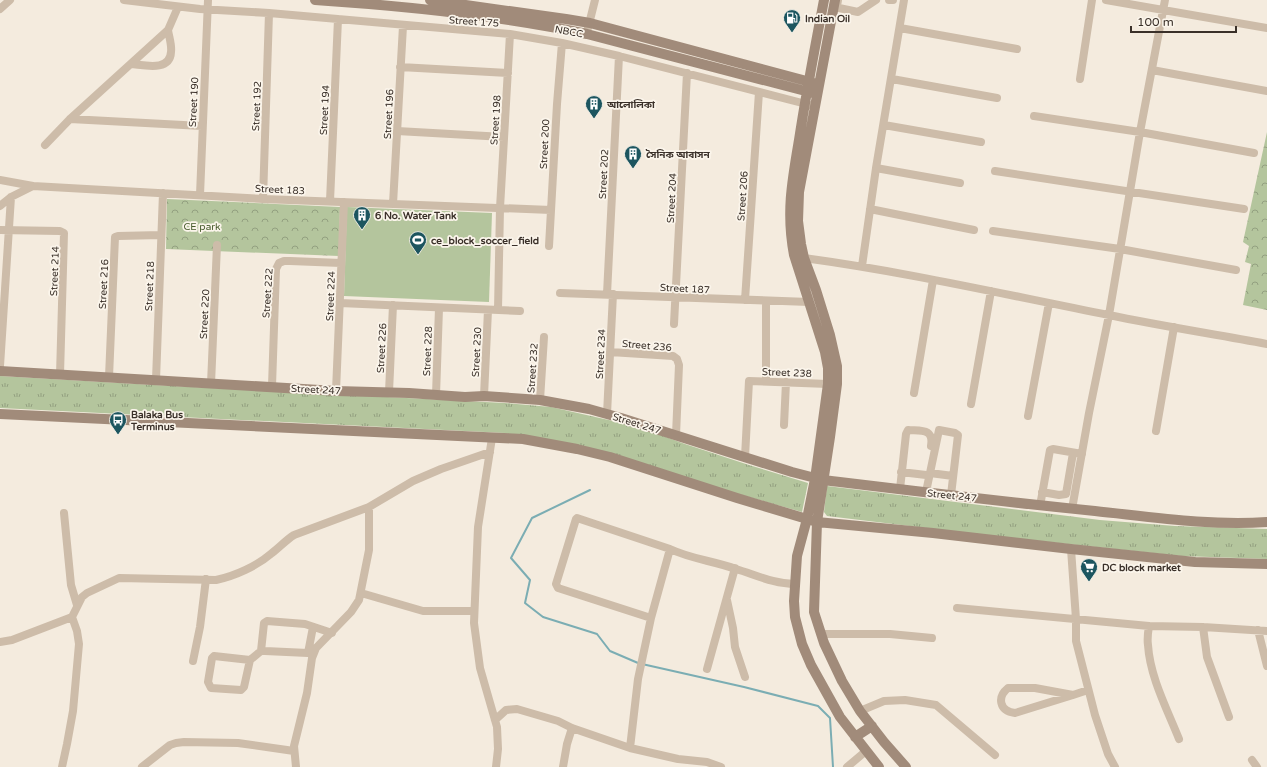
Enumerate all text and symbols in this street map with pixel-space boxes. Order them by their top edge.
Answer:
fuel station icon: Indian Oil [782,8,802,33]
scale bar [1131,8,1236,34]
place label: Indian Oil [805,13,850,25]
street label: Street 175 [449,14,499,30]
text: 100 m [1137,15,1174,29]
street label: NBCC [554,23,584,41]
street label: Street 190 [187,77,201,127]
street label: Street 192 [250,81,264,131]
street label: Street 194 [318,85,332,135]
street label: Street 196 [382,89,396,139]
building icon: আলোলিকা [584,94,604,119]
street label: Street 198 [488,95,504,145]
place label: আলোলিকা [606,99,655,111]
street label: Street 200 [538,119,552,169]
building icon: সৈনিক আবাসন [623,144,643,169]
street label: Street 202 [597,149,611,199]
place label: সৈনিক আবাসন [645,149,711,161]
street label: Street 206 [735,171,751,221]
street label: Street 204 [665,173,679,223]
street label: Street 183 [255,183,305,197]
building icon: 6 No. Water Tank [352,205,372,230]
place label: 6 No. Water Tank [375,210,457,222]
park label: CE park [183,221,221,233]
sports icon: ce_block_soccer_field [408,230,428,255]
place label: ce_block_soccer_field [431,235,539,247]
street label: Street 214 [48,246,62,296]
street label: Street 216 [97,259,111,309]
street label: Street 218 [143,261,157,311]
street label: Street 222 [260,268,276,318]
street label: Street 224 [324,271,338,321]
street label: Street 187 [660,282,710,296]
street label: Street 220 [198,289,212,339]
street label: Street 226 [375,323,389,373]
street label: Street 228 [421,326,435,376]
street label: Street 230 [470,327,484,377]
street label: Street 234 [594,329,608,379]
street label: Street 236 [621,338,672,354]
street label: Street 232 [525,343,541,393]
street label: Street 238 [762,366,812,380]
street label: Street 247 [291,383,341,397]
place label: Balaka Bus Terminus [130,409,183,433]
bus stop icon: Balaka Bus Terminus [108,410,128,435]
street label: Street 247 [611,411,662,437]
street label: Street 247 [926,487,977,505]
supermarket icon: DC block market [1079,557,1099,582]
place label: DC block market [1102,562,1181,574]

